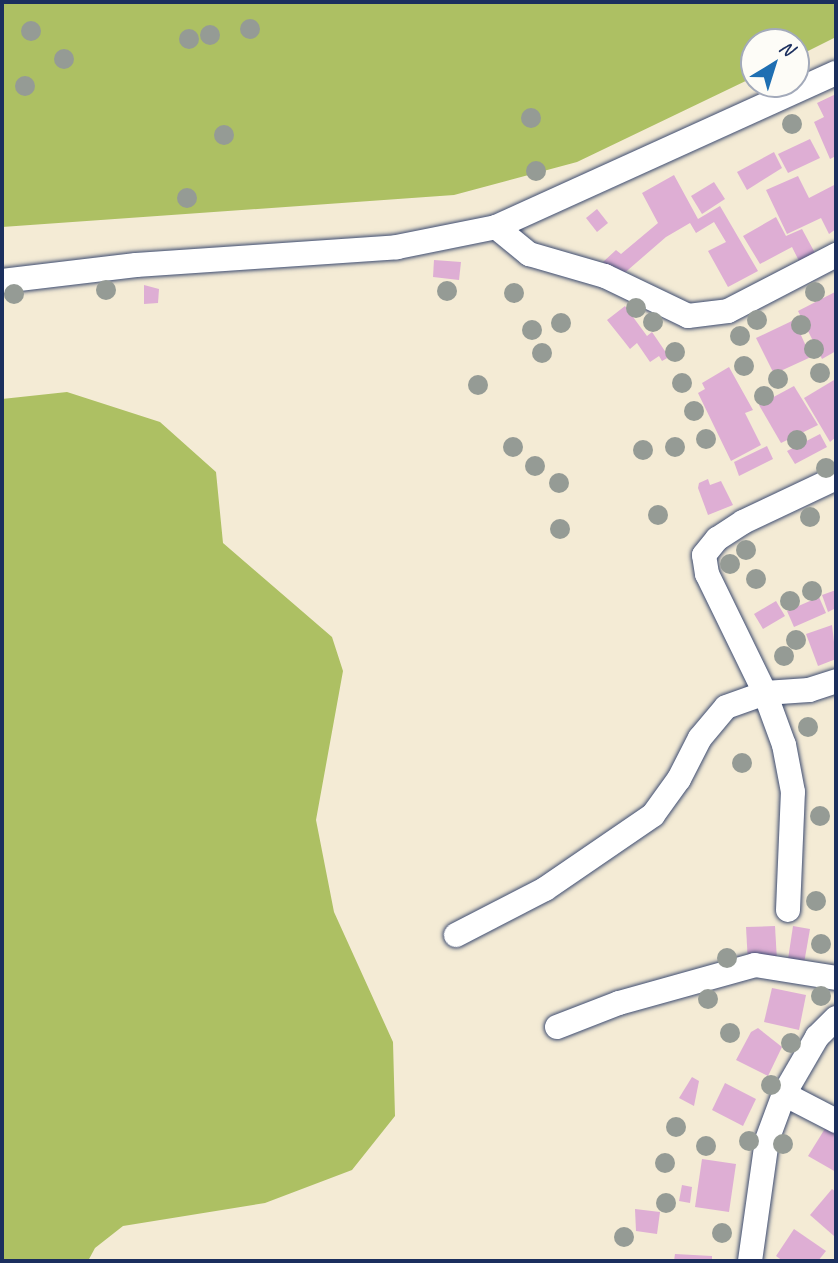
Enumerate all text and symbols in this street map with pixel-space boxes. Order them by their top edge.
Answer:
north arrow [740,28,810,98]
text: N [775,35,799,61]

